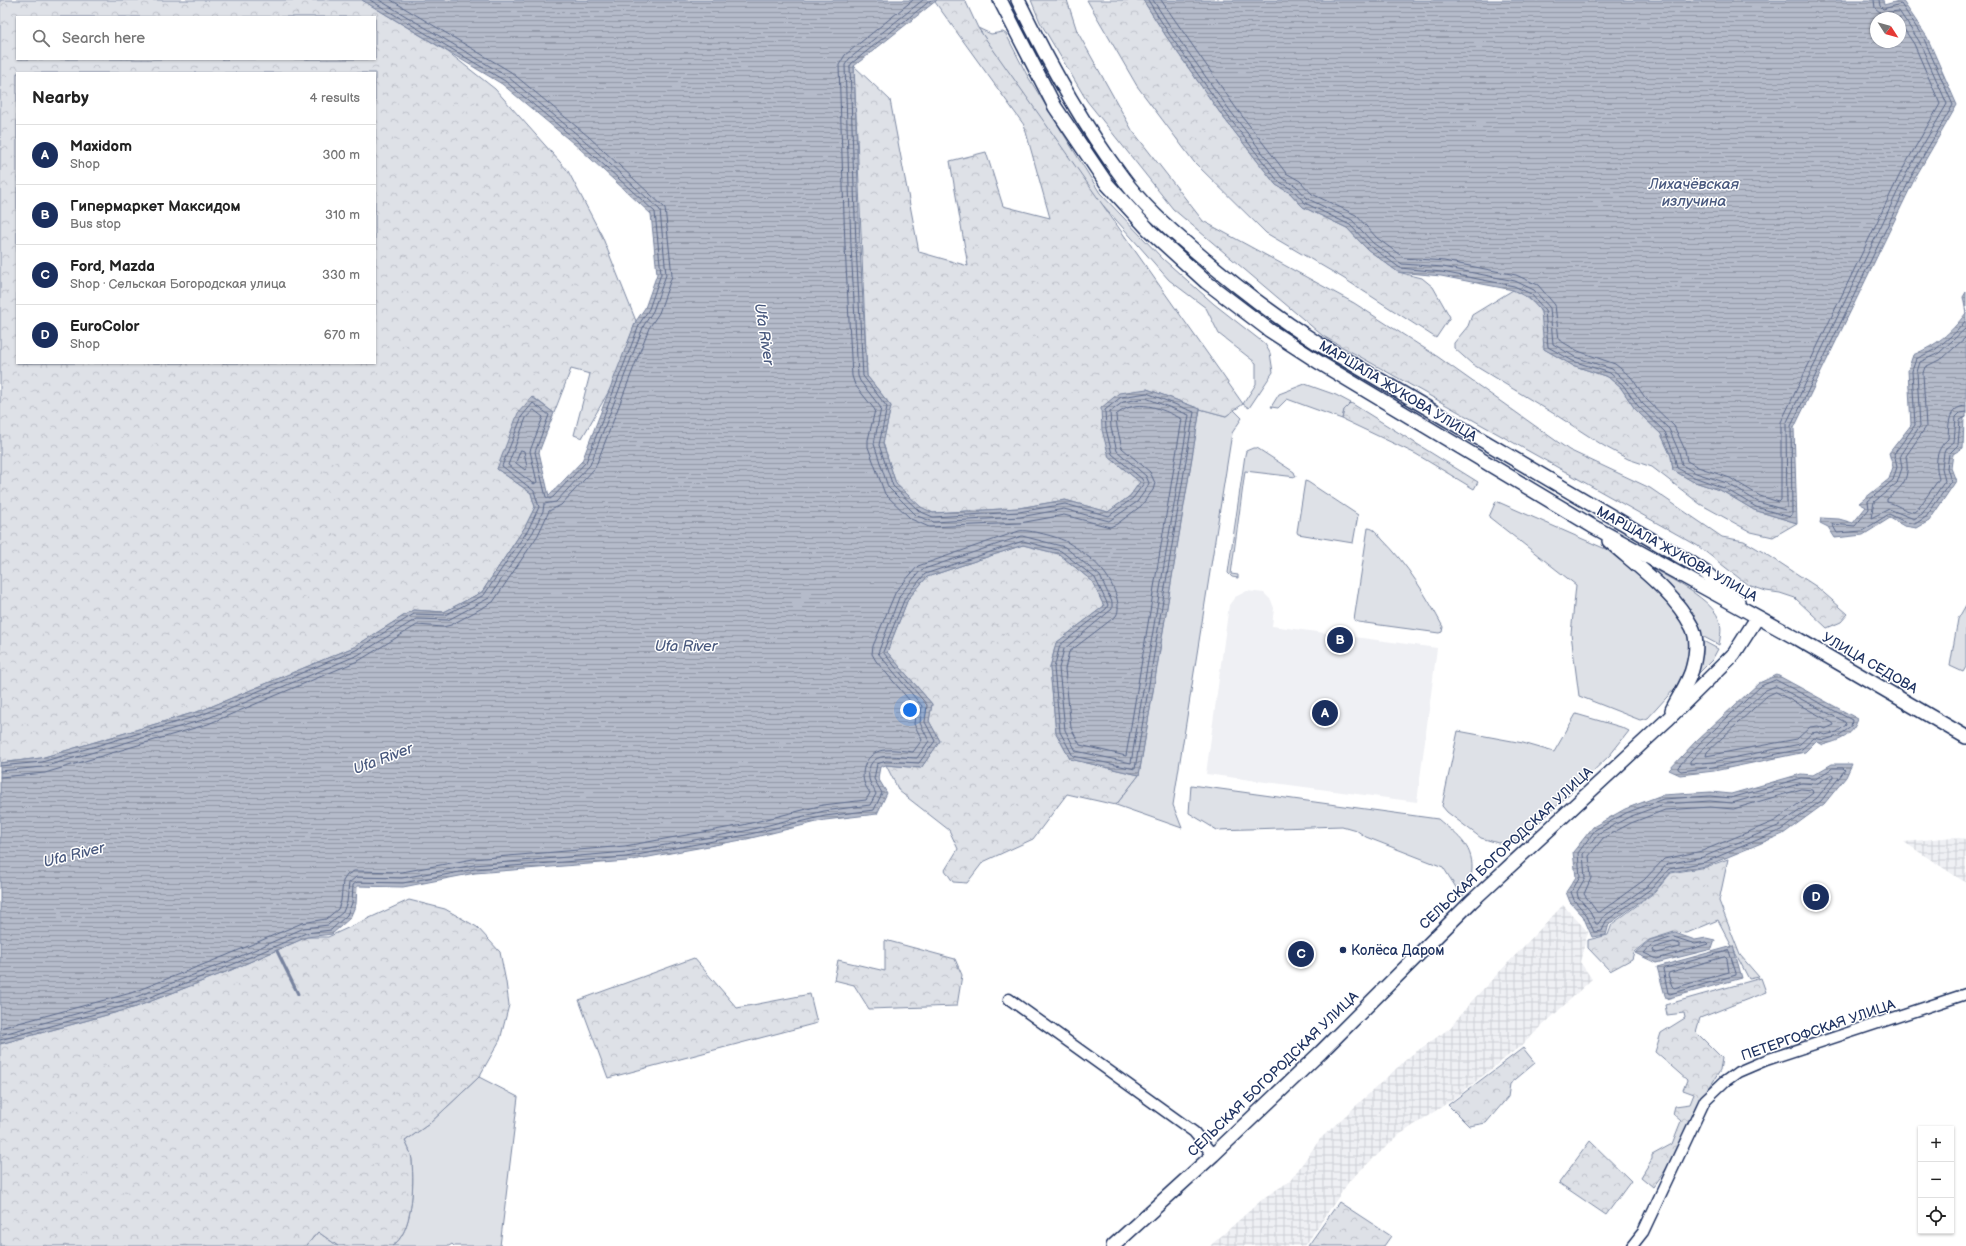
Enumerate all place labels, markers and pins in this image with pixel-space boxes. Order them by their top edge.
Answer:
pin: B [1327,625,1353,655]
pin: A [1312,698,1338,728]
pin: D [1803,882,1829,912]
pin: C [1288,939,1314,969]
place label: Колёса Даром [1351,942,1444,959]
marker: Колёса Даром [1338,945,1348,955]

